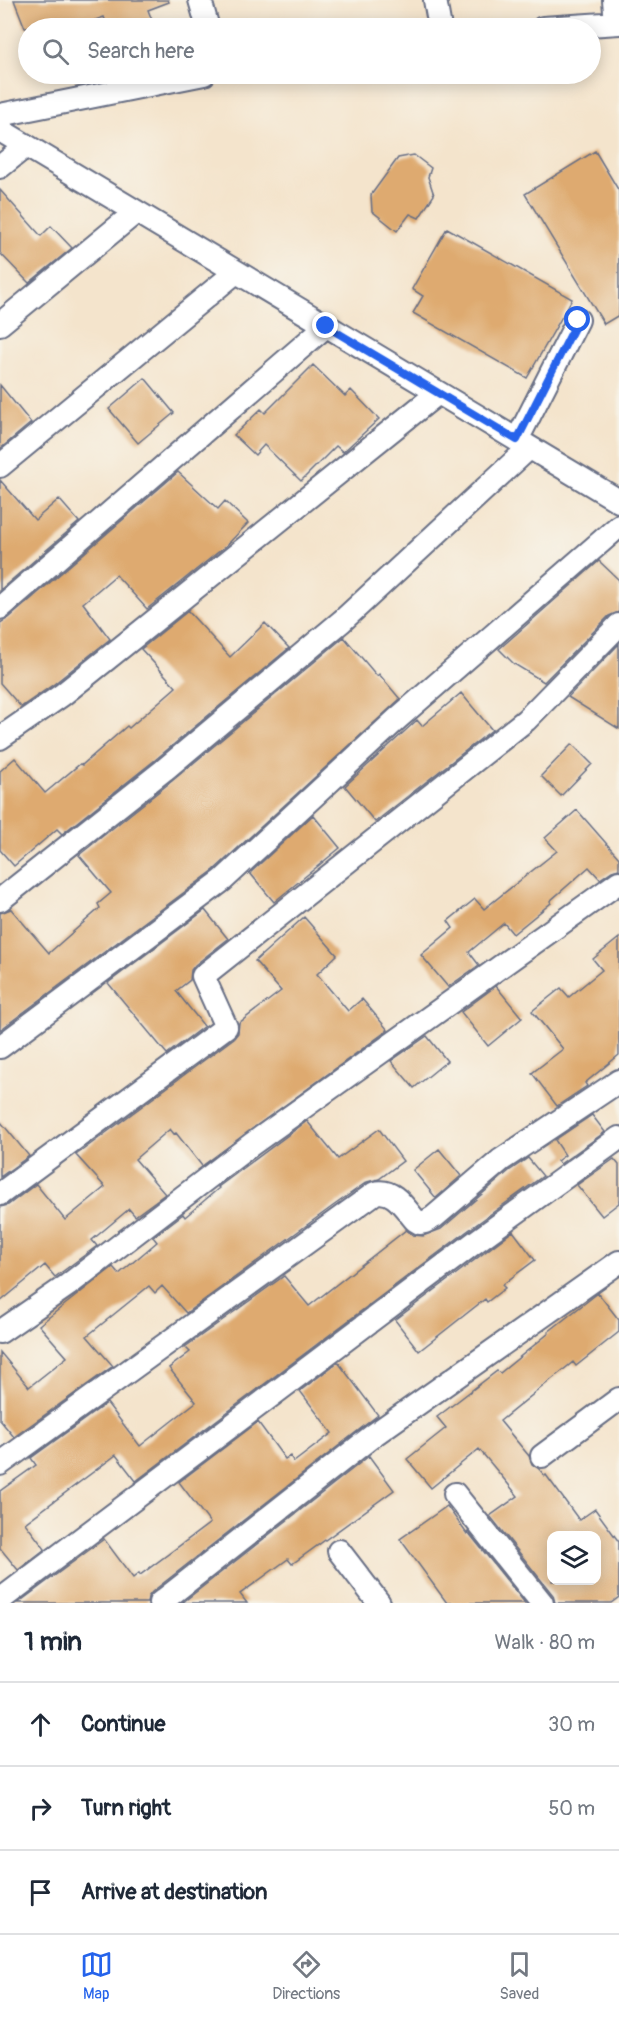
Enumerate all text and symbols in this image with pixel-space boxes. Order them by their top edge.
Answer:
search box [18,18,601,84]
icon: search [39,35,72,68]
text: Search here [87,37,194,65]
route start [564,306,590,332]
route end [312,312,338,338]
map controls [547,1531,601,1585]
button: layers [547,1531,601,1585]
text: 1 min [24,1626,82,1658]
text: Walk · 80 m [495,1630,595,1655]
icon: ahead [24,1708,57,1741]
text: Continue [81,1710,165,1738]
text: 30 m [548,1712,595,1737]
icon: right [24,1792,57,1825]
text: Turn right [81,1794,171,1822]
text: 50 m [548,1796,595,1821]
icon: arrive [24,1876,57,1909]
text: Arrive at destination [81,1878,267,1906]
tab: Map [80,1948,113,2004]
tab: Directions [272,1948,340,2004]
tab: Saved [500,1948,539,2004]

